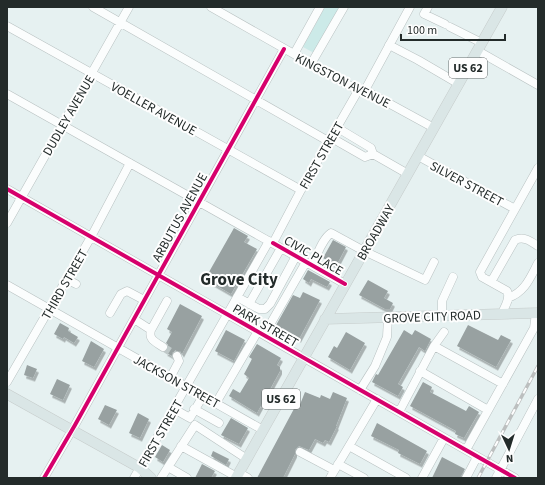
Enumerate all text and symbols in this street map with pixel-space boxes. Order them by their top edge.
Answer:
scale bar [401,16,505,42]
text: 100 m [407,22,437,39]
street label: KINGSTON AVENUE [292,49,393,113]
road number: US 62 [449,58,487,78]
street label: DUDLEY AVENUE [38,72,99,159]
street label: VOELLER AVENUE [107,78,200,140]
street label: FIRST STREET [295,118,348,192]
street label: SILVER STREET [427,157,507,211]
street label: ARBUTUS AVENUE [148,170,212,265]
street label: BROADWAY [353,201,400,264]
street label: CIVIC PLACE [280,232,347,280]
street label: THIRD STREET [37,246,92,323]
district label: Grove City [200,268,278,292]
street label: PARK STREET [229,300,302,352]
street label: GROVE CITY ROAD [383,306,481,328]
street label: JACKSON STREET [130,351,223,413]
road number: US 62 [262,389,300,409]
street label: FIRST STREET [134,396,187,470]
north arrow [489,429,529,469]
text: N [505,451,514,466]

